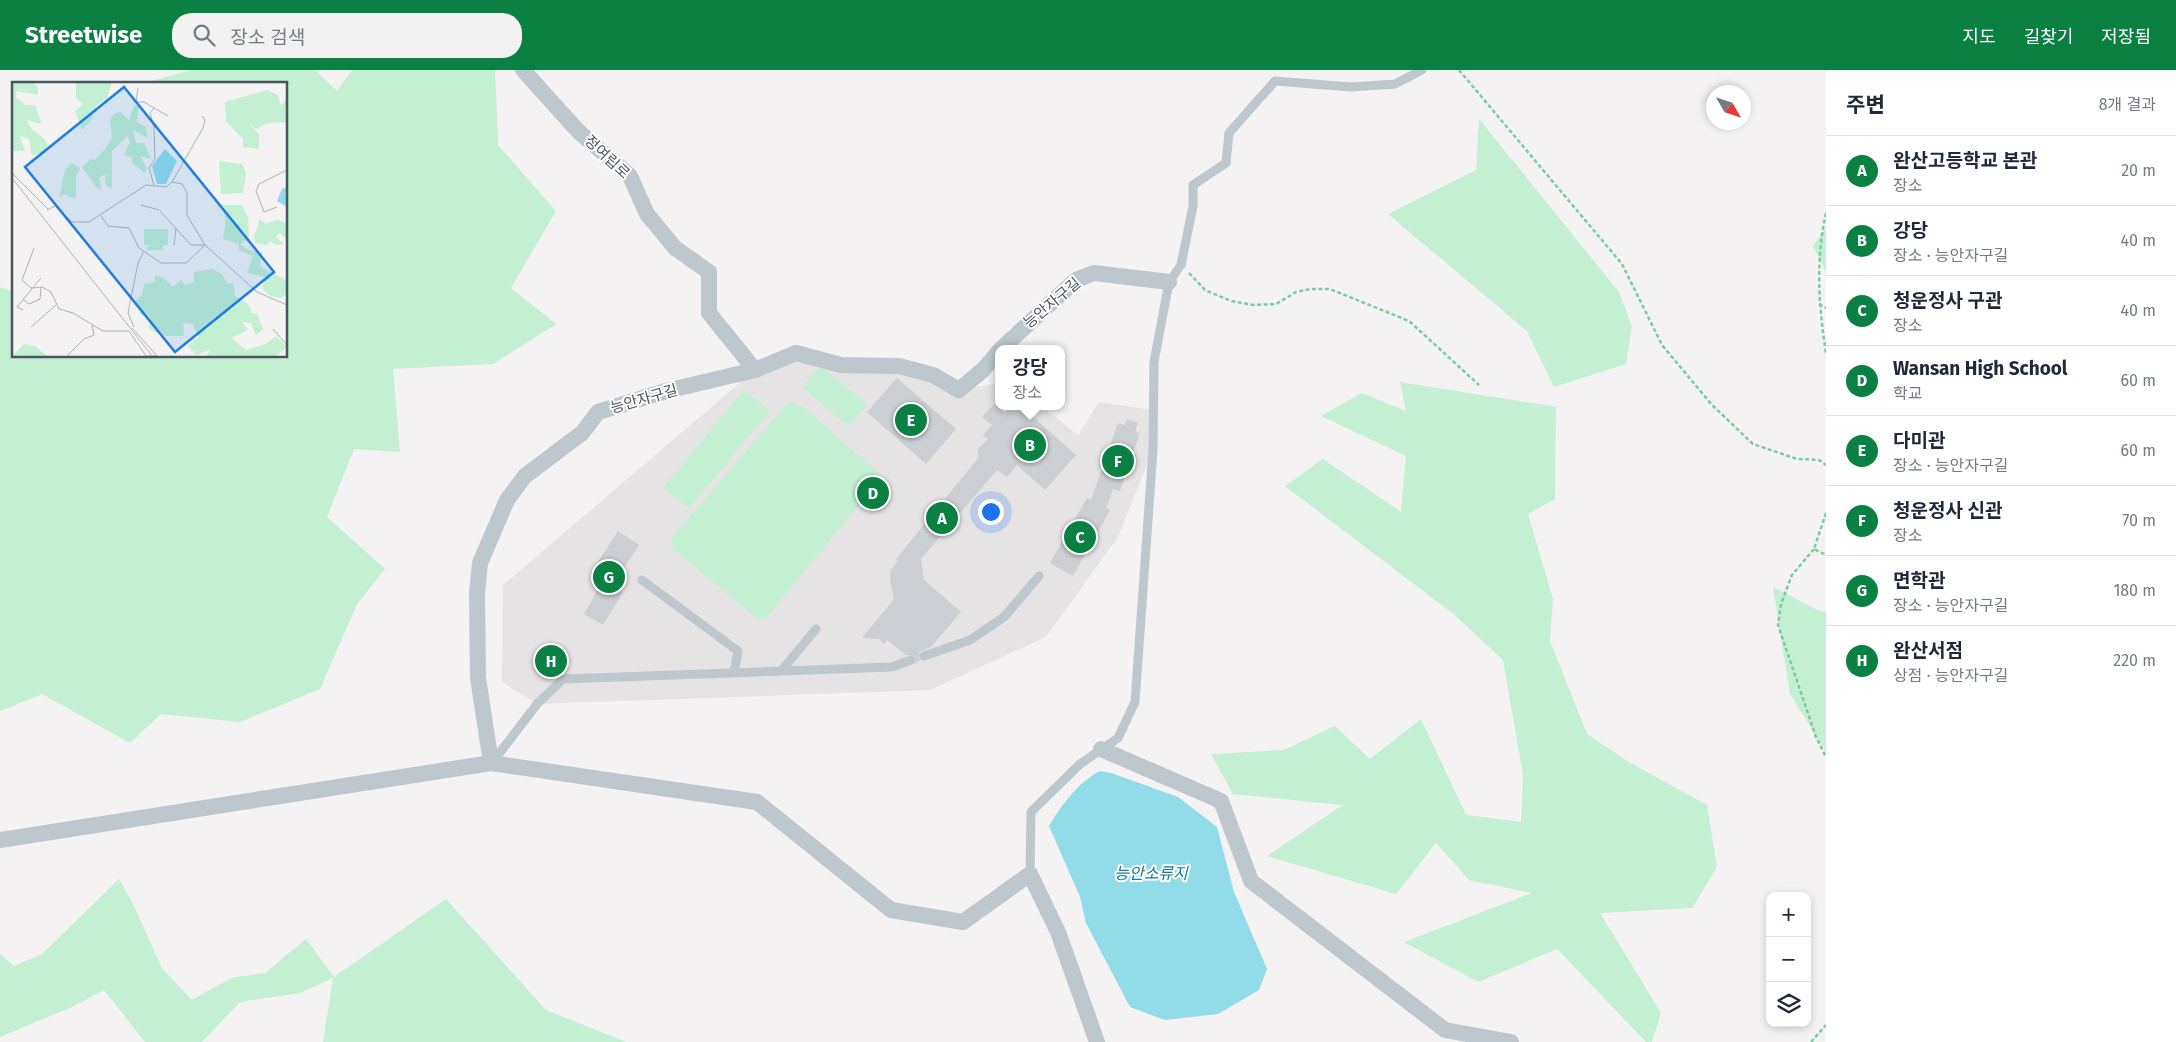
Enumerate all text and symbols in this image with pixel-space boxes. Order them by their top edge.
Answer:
search box [172,13,522,58]
text: Streetwise [25,21,142,49]
icon: search [190,21,218,49]
text: 장소 검색 [230,26,305,49]
text: 지도 [1963,26,1996,48]
text: 길찾기 [2024,26,2073,48]
text: 저장됨 [2101,26,2151,48]
inset map [12,82,288,358]
north arrow [1706,85,1751,130]
text: 주변 [1846,92,1885,118]
text: 8개 결과 [2099,95,2156,114]
street label: 정여립로 [581,132,633,182]
text: 완산고등학교 본관 [1893,149,2037,172]
text: A [1857,161,1867,180]
text: 20 m [2121,161,2156,180]
text: 장소 [1893,176,1922,195]
text: 강당 [1893,219,1928,242]
text: B [1857,231,1867,250]
text: 40 m [2121,231,2156,250]
text: 장소 · 능안자구길 [1893,246,2008,265]
street label: 능안자구길 [1020,274,1084,332]
text: 청운정사 구관 [1893,289,2002,312]
text: C [1857,301,1867,320]
text: 40 m [2121,301,2156,320]
text: 장소 [1893,316,1922,335]
popup [995,345,1065,410]
text: 강당 [1013,356,1047,379]
text: Wansan High School [1893,357,2067,380]
text: D [1857,371,1867,390]
text: 60 m [2121,371,2156,390]
street label: 능안자구길 [608,381,680,417]
text: 장소 [1013,383,1042,402]
text: 학교 [1893,384,1922,403]
pin: E [895,401,927,439]
pin: B [1014,426,1046,464]
text: 다미관 [1893,429,1945,452]
text: E [1858,441,1866,460]
text: 60 m [2121,441,2156,460]
pin: F [1102,442,1134,480]
text: 장소 · 능안자구길 [1893,456,2008,475]
pin: D [857,474,889,512]
pin: A [926,499,958,537]
your location [978,499,1004,525]
text: 청운정사 신관 [1893,499,2002,522]
text: F [1858,511,1866,530]
text: 70 m [2122,511,2156,530]
pin: C [1064,518,1096,556]
text: 장소 [1893,526,1922,545]
pin: G [593,558,625,596]
text: 면학관 [1893,569,1945,592]
text: G [1857,581,1867,600]
text: 180 m [2113,581,2156,600]
text: 장소 · 능안자구길 [1893,596,2008,615]
text: 완산서점 [1893,639,1963,662]
pin: H [535,642,567,680]
text: H [1857,651,1867,670]
text: 220 m [2113,651,2156,670]
text: 상점 · 능안자구길 [1893,666,2008,685]
water label: 능안소류지 [1114,864,1189,883]
map controls [1766,892,1811,1027]
button: + [1766,892,1811,937]
button: − [1766,937,1811,982]
button: layers [1766,982,1811,1027]

